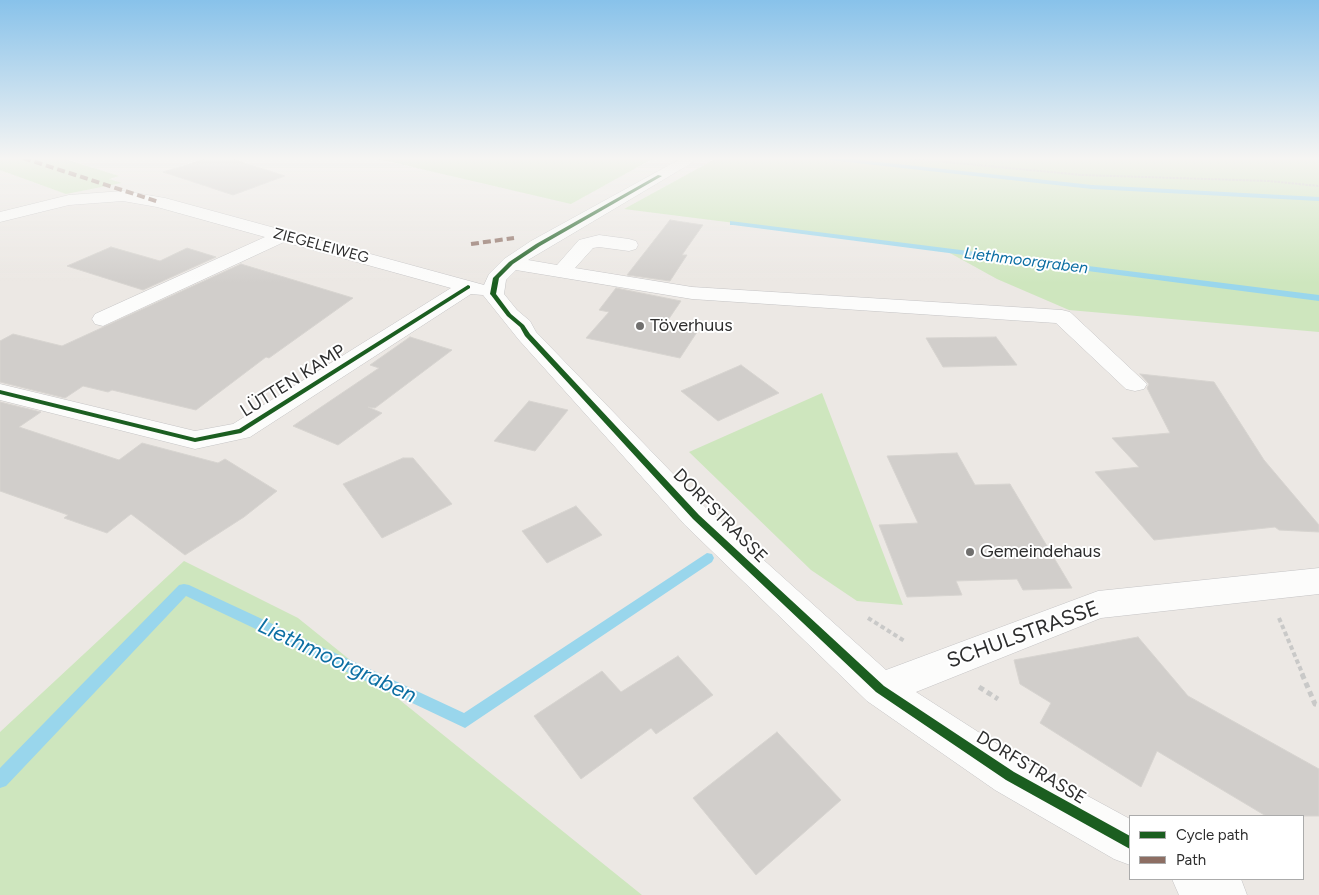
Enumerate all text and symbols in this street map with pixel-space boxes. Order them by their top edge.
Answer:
street label: ZIEGELEIWEG [271,225,371,267]
water label: Liethmoorgraben [963,244,1089,278]
place label: Töverhuus [650,315,733,337]
marker: Töverhuus [634,320,646,332]
street label: LÜTTEN KAMP [237,340,349,422]
street label: DORFSTRASSE [668,464,772,568]
place label: Gemeindehaus [980,541,1101,563]
marker: Gemeindehaus [964,546,976,558]
street label: SCHULSTRASSE [944,596,1102,674]
water label: Liethmoorgraben [254,613,420,709]
street label: DORFSTRASSE [972,727,1090,809]
legend [1129,815,1304,880]
text: Cycle path [1176,826,1248,844]
text: Path [1176,851,1206,869]

